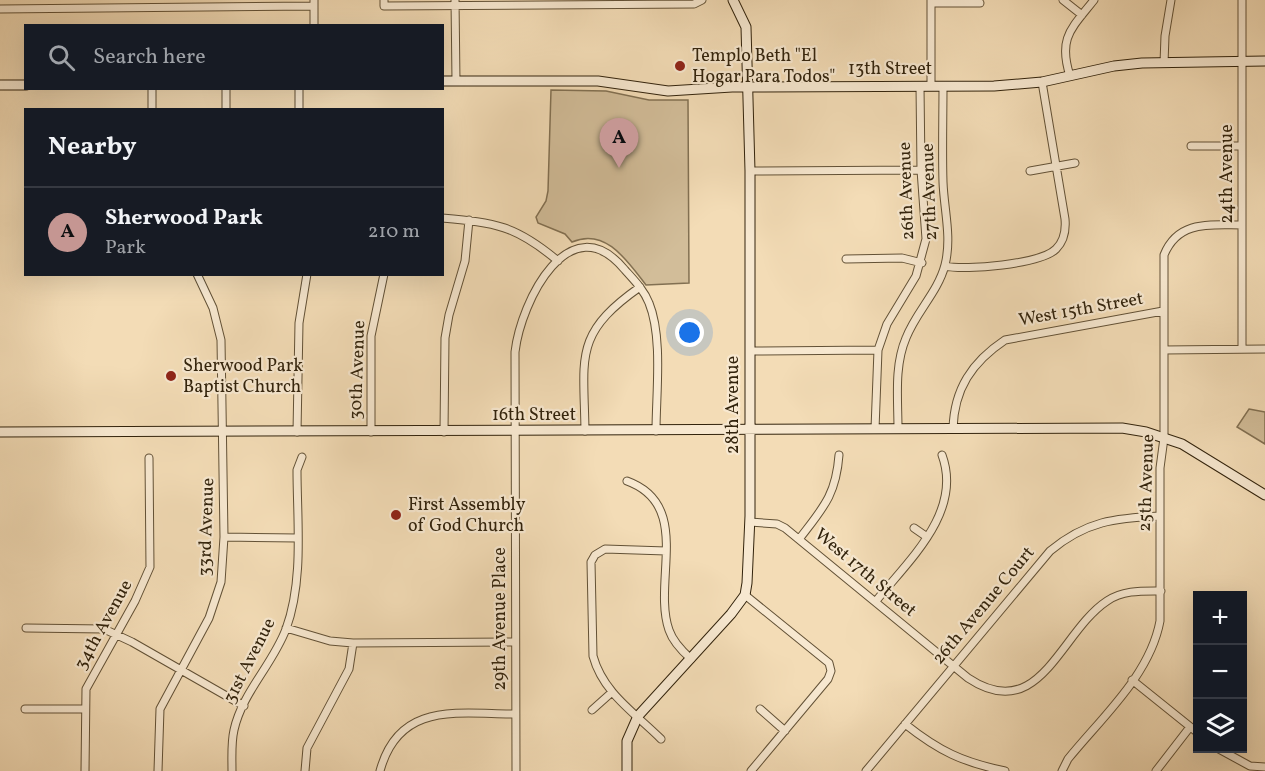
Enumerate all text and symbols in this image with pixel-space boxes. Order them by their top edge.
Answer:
search box [24,24,444,90]
icon: search [45,41,78,74]
text: Search here [93,42,206,73]
place label: Templo Beth "El Hogar Para Todos" [692,44,836,90]
street label: 13th Street [848,57,932,82]
marker: Templo Beth "El Hogar Para Todos" [673,59,687,73]
pin: A [600,118,638,168]
street label: 24th Avenue [1215,124,1240,224]
text: Nearby [48,129,137,165]
street label: 26th Avenue [893,141,921,241]
street label: 27th Avenue [916,143,944,241]
text: Sherwood Park [105,203,263,234]
text: A [60,218,75,246]
text: 210 m [368,218,420,246]
text: Park [105,234,146,262]
street label: West 15th Street [1017,287,1145,333]
your location [675,318,704,347]
street label: 30th Avenue [344,320,372,420]
place label: Sherwood Park Baptist Church [183,354,303,400]
street label: 28th Avenue [721,356,746,454]
marker: Sherwood Park Baptist Church [164,369,178,383]
street label: 16th Street [492,403,576,428]
street label: 25th Avenue [1133,434,1161,532]
street label: 33rd Avenue [193,477,221,577]
place label: First Assembly of God Church [408,493,526,539]
marker: First Assembly of God Church [389,508,403,522]
street label: West 17th Street [809,523,921,623]
street label: 26th Avenue Court [927,542,1041,670]
street label: 29th Avenue Place [488,547,513,691]
street label: 34th Avenue [69,575,139,675]
map controls [1193,591,1247,753]
button: + [1193,591,1247,645]
street label: 31st Avenue [218,614,282,708]
button: − [1193,645,1247,699]
button: layers [1193,699,1247,753]

